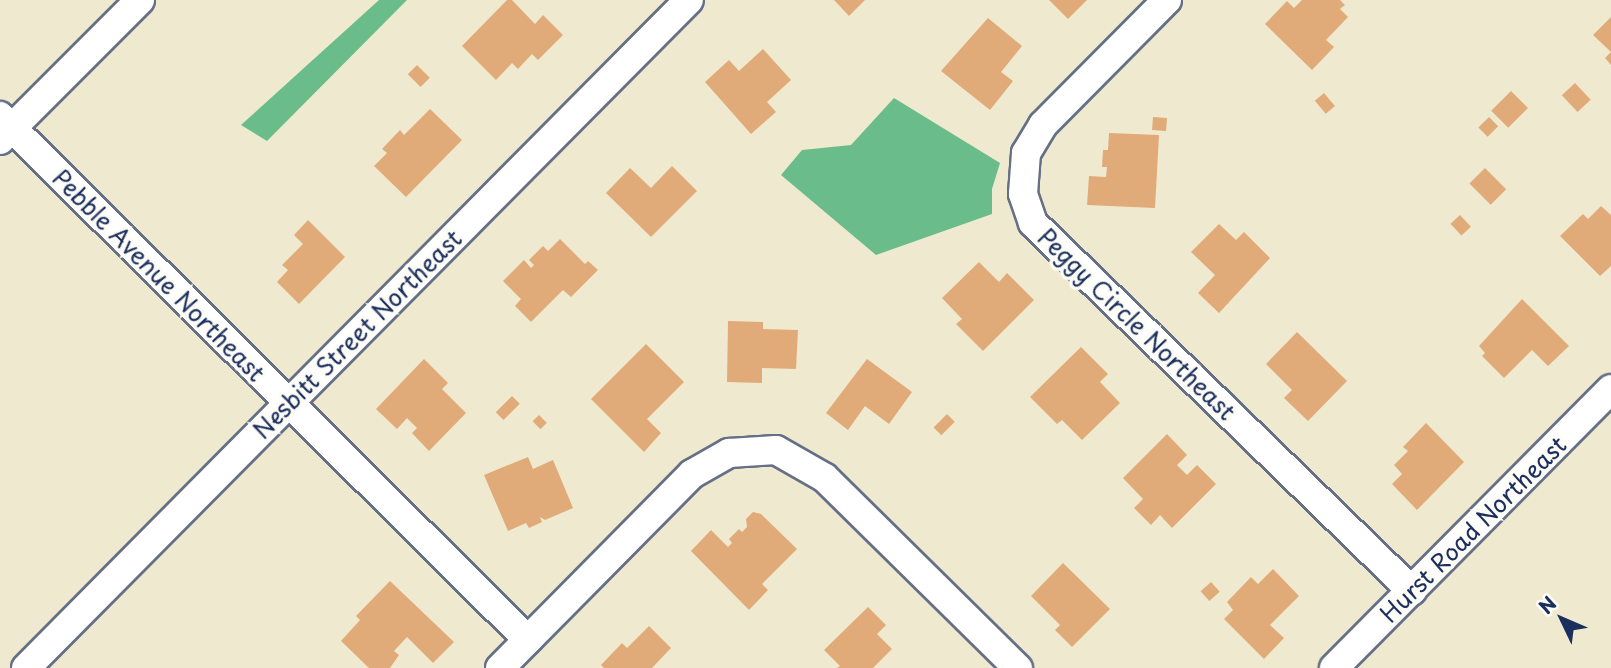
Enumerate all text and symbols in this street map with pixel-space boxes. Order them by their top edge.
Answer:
street label: Pebble Avenue Northeast [47,163,271,387]
street label: Peggy Circle Northeast [1031,221,1243,427]
street label: Nesbitt Street Northeast [246,223,468,445]
street label: Hurst Road Northeast [1373,429,1573,629]
north arrow [1527,584,1597,654]

